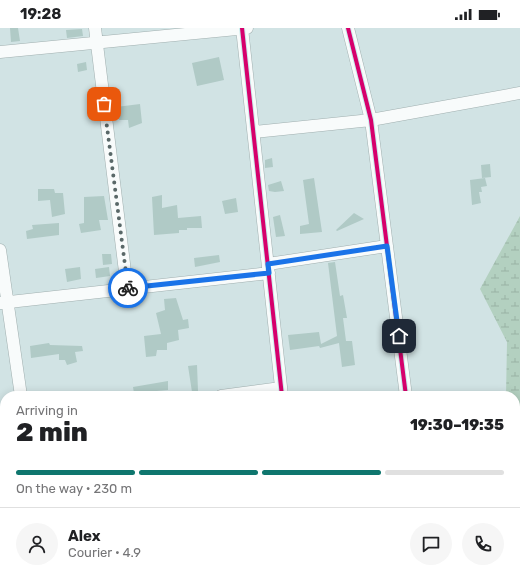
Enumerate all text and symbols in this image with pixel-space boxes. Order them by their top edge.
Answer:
text: 19:28 [20,5,61,23]
pin [87,87,121,121]
icon: bag [93,93,115,115]
courier [108,268,148,308]
icon: bike [117,277,139,299]
pin [382,319,416,353]
icon: home [388,325,410,347]
text: Arriving in [16,403,78,418]
text: 19:30–19:35 [410,416,504,434]
text: 2 min [16,417,88,448]
text: On the way · 230 m [16,481,132,496]
button: person [16,523,58,565]
button: chat [410,523,452,565]
button: phone [462,523,504,565]
text: Alex [68,527,101,545]
text: Courier · 4.9 [68,545,141,560]

